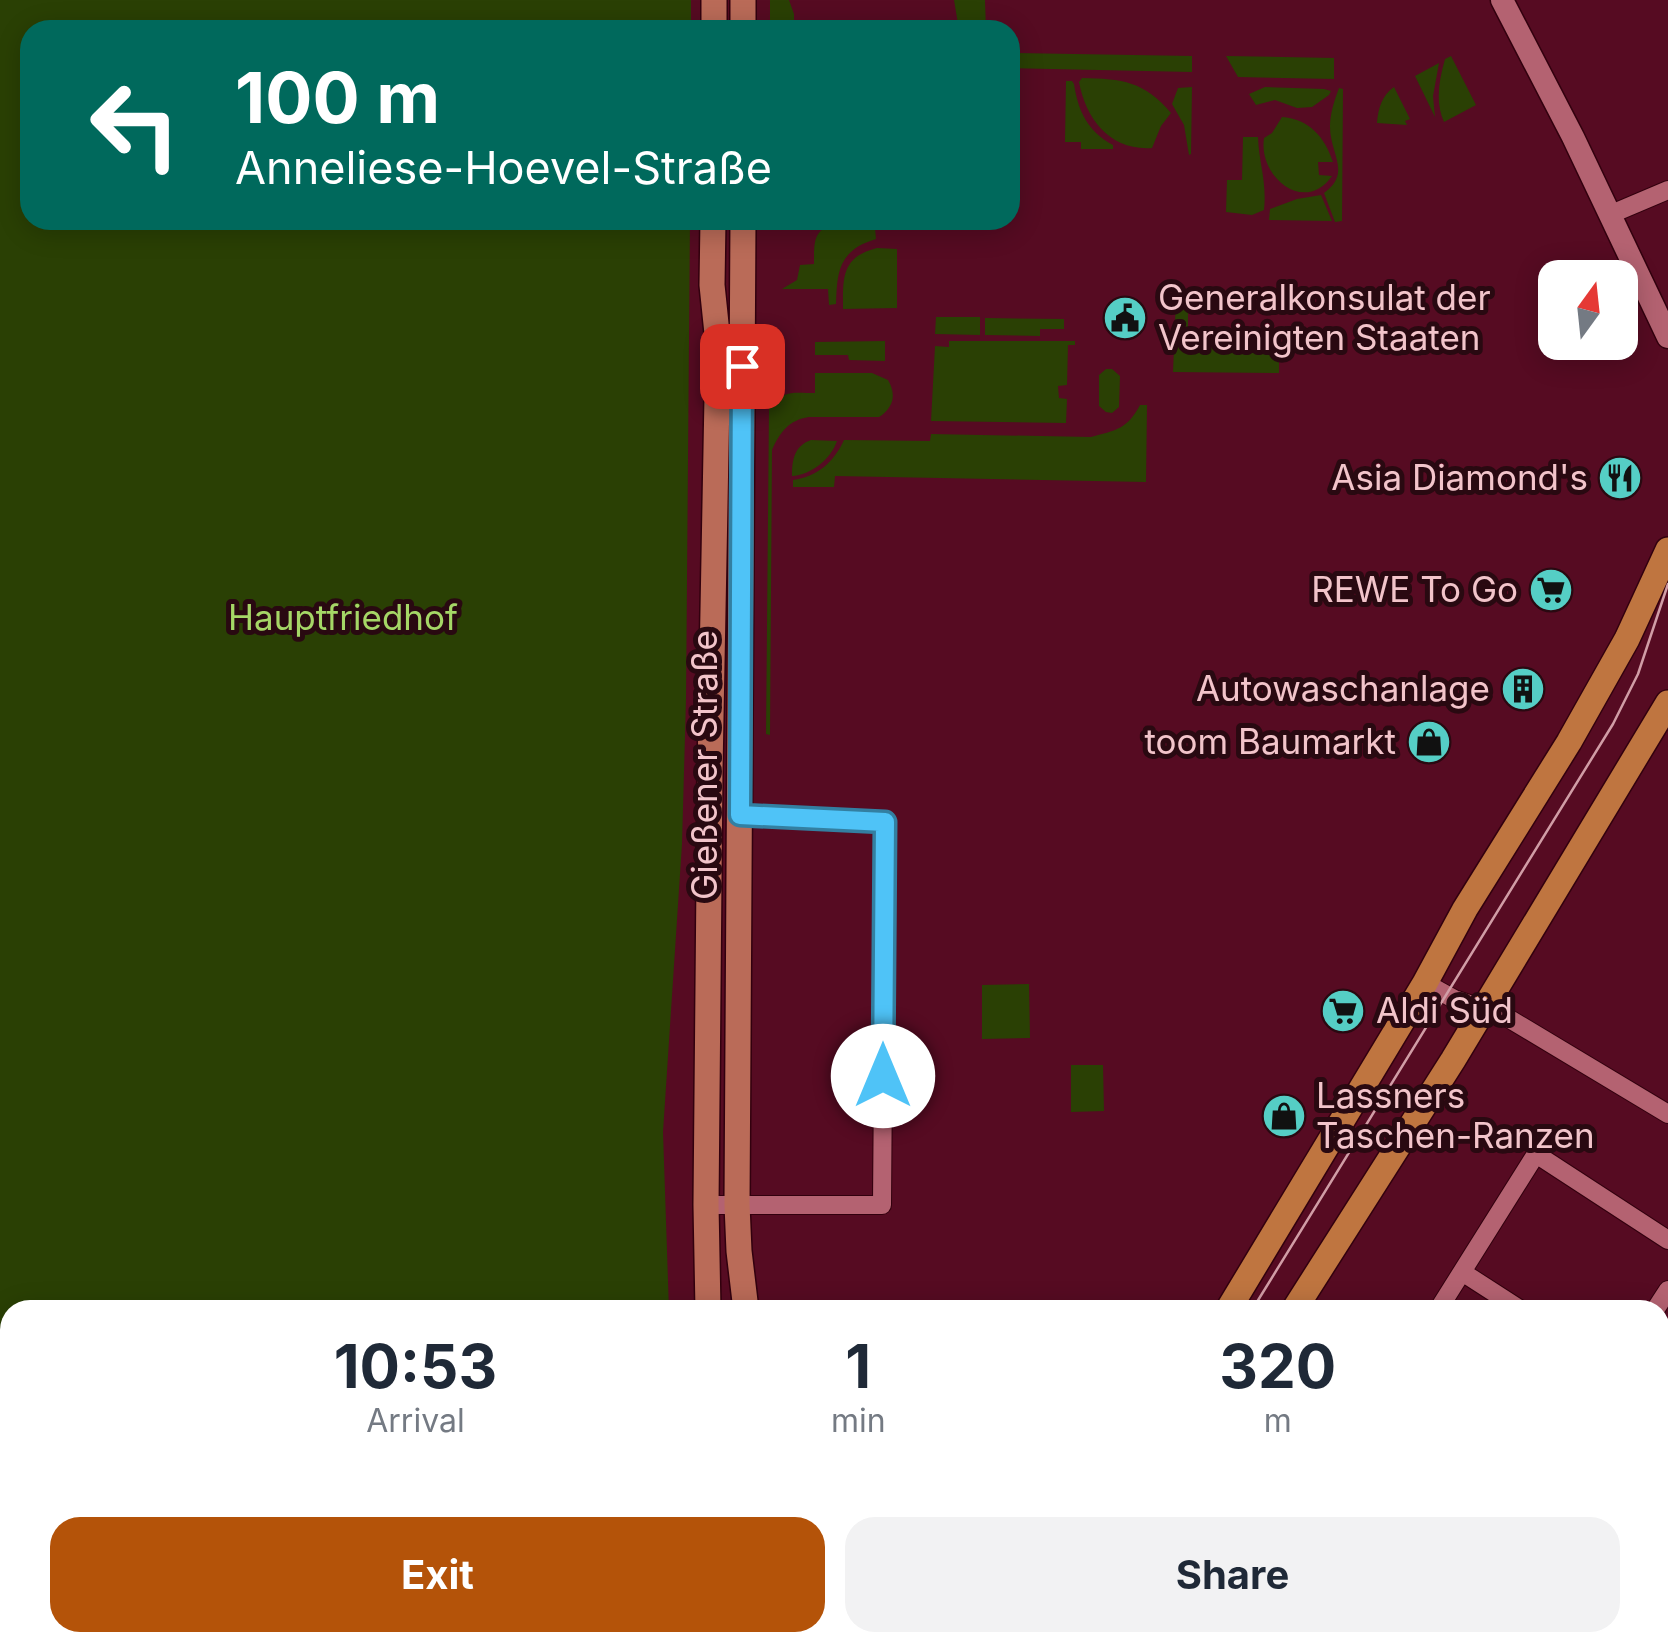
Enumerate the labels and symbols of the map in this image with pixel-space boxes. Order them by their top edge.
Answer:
north arrow [1538,260,1638,360]
place label: Generalkonsulat der Vereinigten Staaten [1158,276,1491,358]
public building icon: Generalkonsulat der Vereinigten Staaten [1102,295,1148,341]
pin [700,324,785,409]
restaurant icon: Asia Diamond's [1597,455,1643,501]
place label: Asia Diamond's [1331,456,1588,498]
supermarket icon: REWE To Go [1528,567,1574,613]
place label: REWE To Go [1311,568,1518,610]
park label: Hauptfriedhof [228,596,458,638]
street label: Gießener Straße [683,630,725,900]
building icon: Autowaschanlage [1500,666,1546,712]
place label: Autowaschanlage [1196,667,1490,709]
shop icon: toom Baumarkt [1406,719,1452,765]
place label: toom Baumarkt [1144,720,1396,762]
supermarket icon: Aldi Süd [1320,988,1366,1034]
place label: Aldi Süd [1376,989,1513,1031]
position arrow [831,1024,935,1128]
place label: Lassners Taschen-Ranzen [1316,1074,1595,1156]
shop icon: Lassners Taschen-Ranzen [1261,1093,1307,1139]

